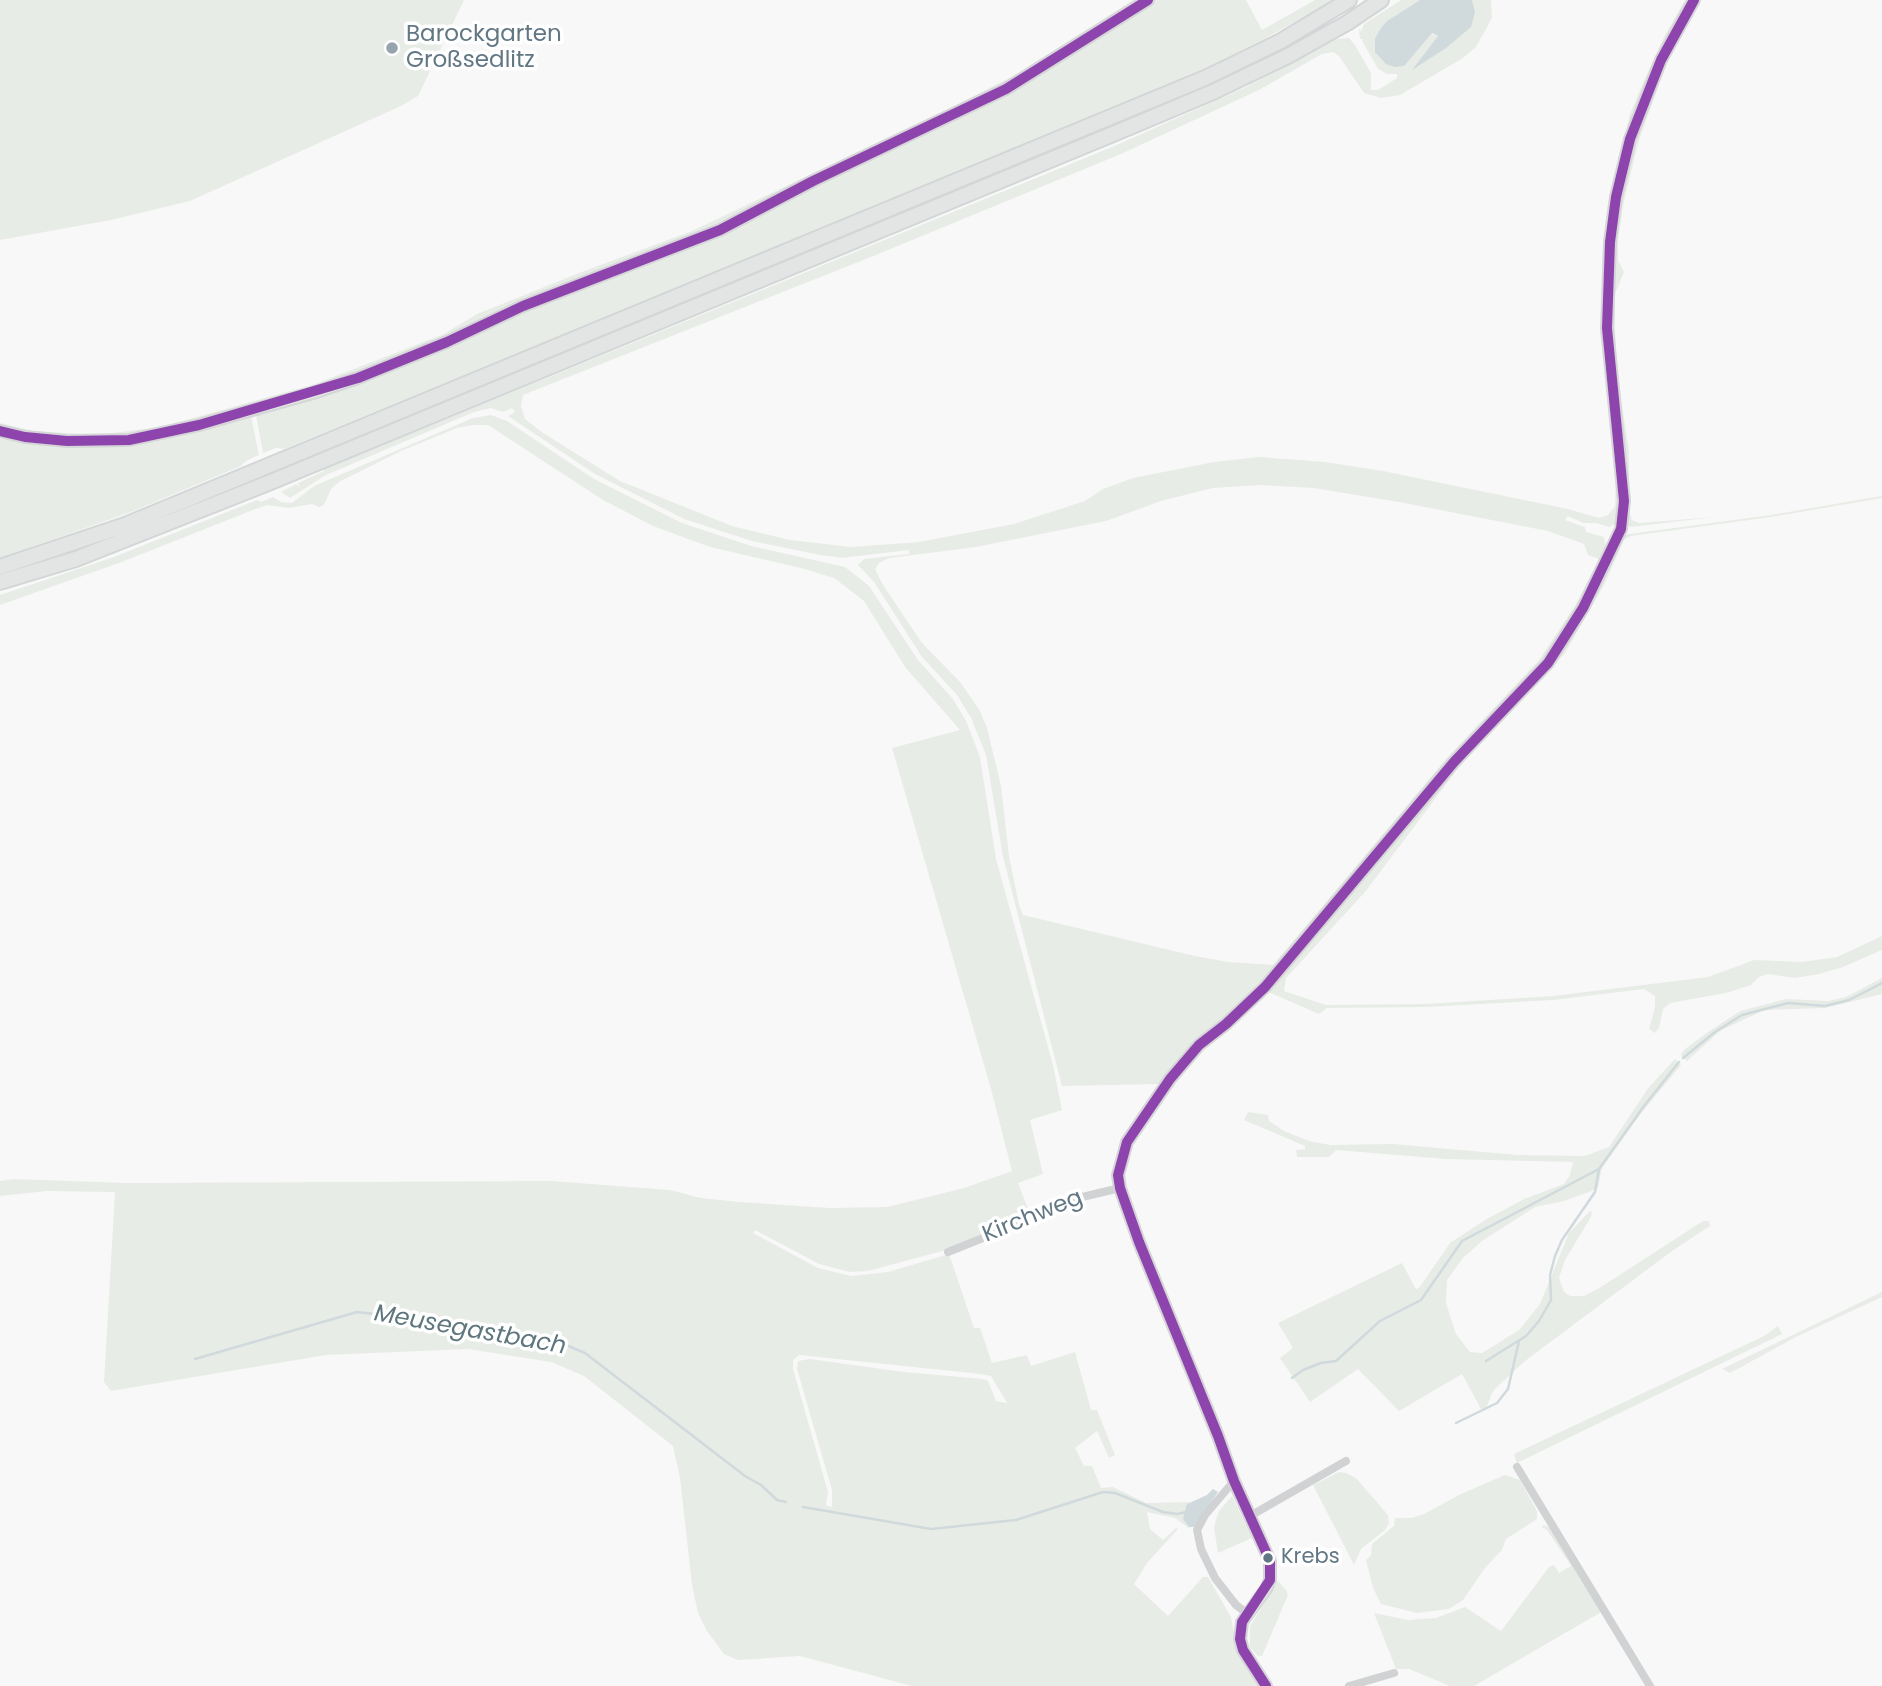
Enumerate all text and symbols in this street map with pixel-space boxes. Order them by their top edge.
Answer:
place label: Barockgarten Großsedlitz [406,21,562,75]
marker: Barockgarten Großsedlitz [384,40,400,56]
street label: Kirchweg [979,1184,1087,1250]
water label: Meusegastbach [372,1300,568,1362]
place label: Krebs [1281,1545,1340,1571]
marker: Krebs [1261,1551,1275,1565]

